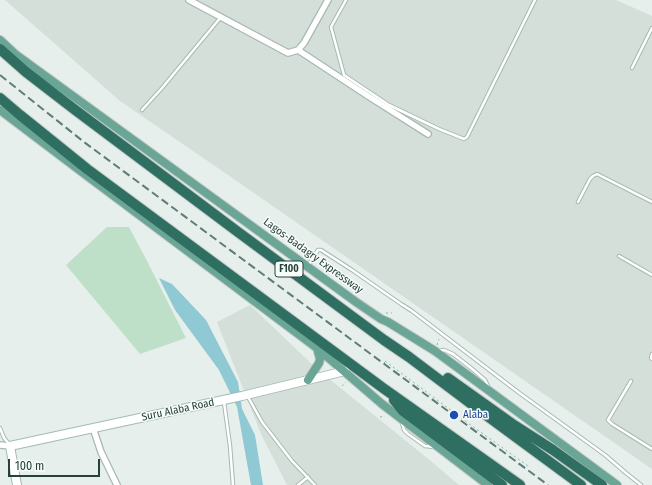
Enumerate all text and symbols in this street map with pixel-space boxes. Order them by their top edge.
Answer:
street label: Lagos-Badagry Expressway [261,215,365,297]
road number: F100 [275,261,303,277]
street label: Suru Alaba Road [140,396,216,424]
place label: Alaba [463,408,488,422]
marker: Alaba [448,409,460,421]
scale bar [10,451,102,477]
text: 100 m [15,459,44,473]

